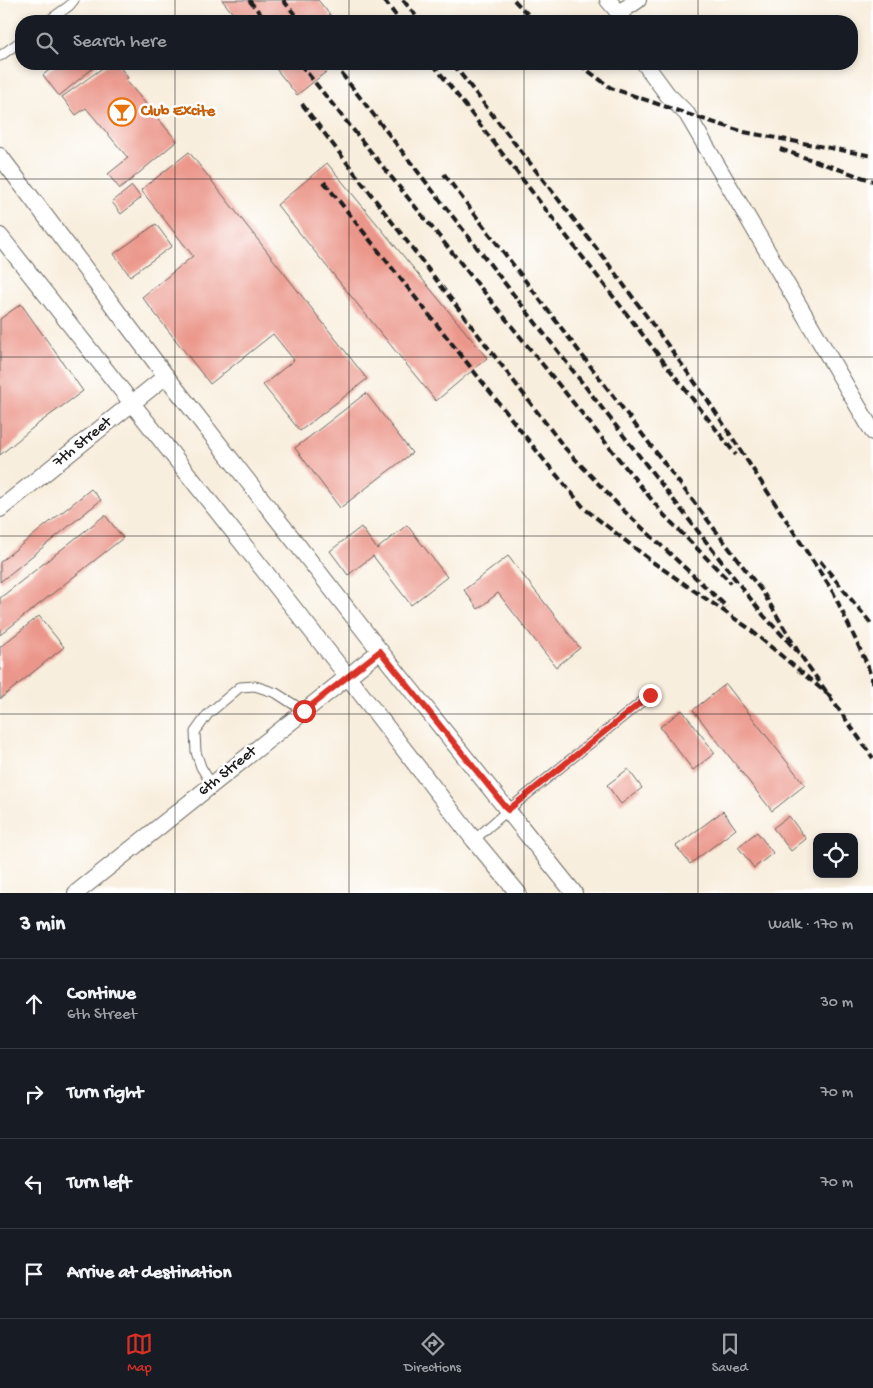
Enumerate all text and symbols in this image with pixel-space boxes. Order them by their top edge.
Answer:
search box [15,15,858,70]
icon: search [33,29,61,57]
text: Search here [73,31,167,54]
bar icon: Club Excite [107,97,137,127]
place label: Club Excite [140,103,216,122]
street label: 7th Street [49,413,117,473]
route end [639,684,662,707]
route start [293,700,316,723]
street label: 6th Street [195,742,262,801]
map controls [813,833,858,878]
button: locate [813,833,858,878]
text: 3 min [20,913,65,938]
text: Walk · 170 m [768,916,853,935]
text: Continue [67,983,136,1006]
icon: ahead [20,990,48,1018]
text: 30 m [820,994,853,1013]
text: 6th Street [67,1006,137,1025]
icon: right [20,1080,48,1108]
text: Turn right [67,1082,143,1105]
text: 70 m [820,1084,853,1103]
icon: left [20,1170,48,1198]
text: Turn left [67,1172,131,1195]
text: 70 m [820,1174,853,1193]
icon: arrive [20,1260,48,1288]
text: Arrive at destination [67,1262,231,1285]
tab: Map [125,1330,153,1377]
tab: Directions [404,1330,461,1377]
tab: Saved [712,1330,748,1377]

